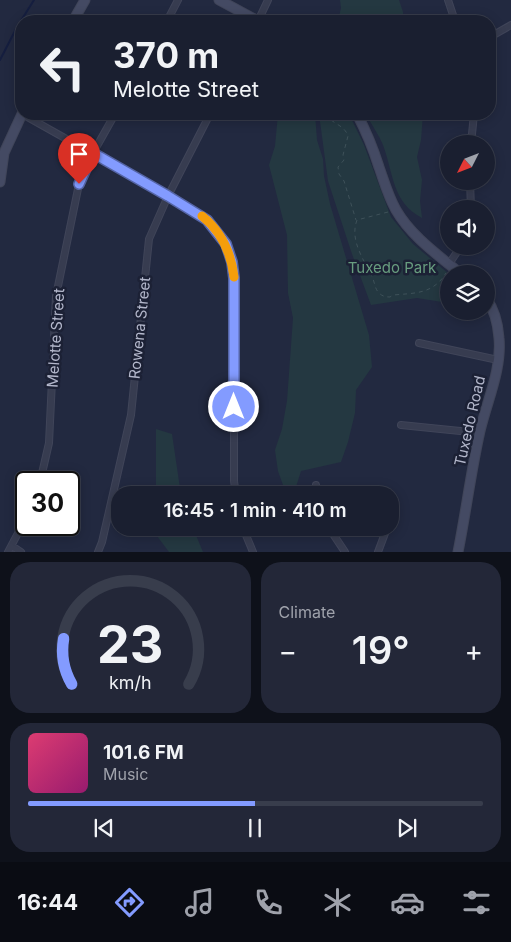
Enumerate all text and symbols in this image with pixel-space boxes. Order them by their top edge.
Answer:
text: 370 m [113,34,219,76]
icon: left [30,35,95,100]
text: Melotte Street [113,76,259,102]
pin [58,133,100,184]
north arrow [440,135,495,190]
map controls [440,135,495,320]
icon: arrive [65,140,93,168]
button: sound [440,200,495,255]
park label: Tuxedo Park [348,258,437,277]
button: layers [440,265,495,320]
street label: Rowena Street [125,276,154,380]
street label: Melotte Street [43,288,68,388]
street label: Tuxedo Road [450,374,489,468]
position arrow [207,380,259,432]
speed limit sign: 30 [15,471,80,536]
text: 16:45 · 1 min · 410 m [163,499,347,522]
text: Climate [279,602,335,622]
text: 23 [97,613,163,676]
text: 19° [352,627,410,673]
text: − [279,634,297,668]
text: + [464,634,483,668]
text: km/h [109,672,151,693]
text: 101.6 FM [103,741,184,764]
text: Music [103,764,148,784]
icon: previous [90,814,118,842]
icon: pause [241,814,269,842]
icon: next [393,814,421,842]
icon: directions [112,885,147,920]
icon: music [182,885,217,920]
icon: phone [251,885,286,920]
icon: climate [320,885,355,920]
icon: car [390,885,425,920]
icon: filters [459,885,494,920]
text: 16:44 [17,889,78,915]

